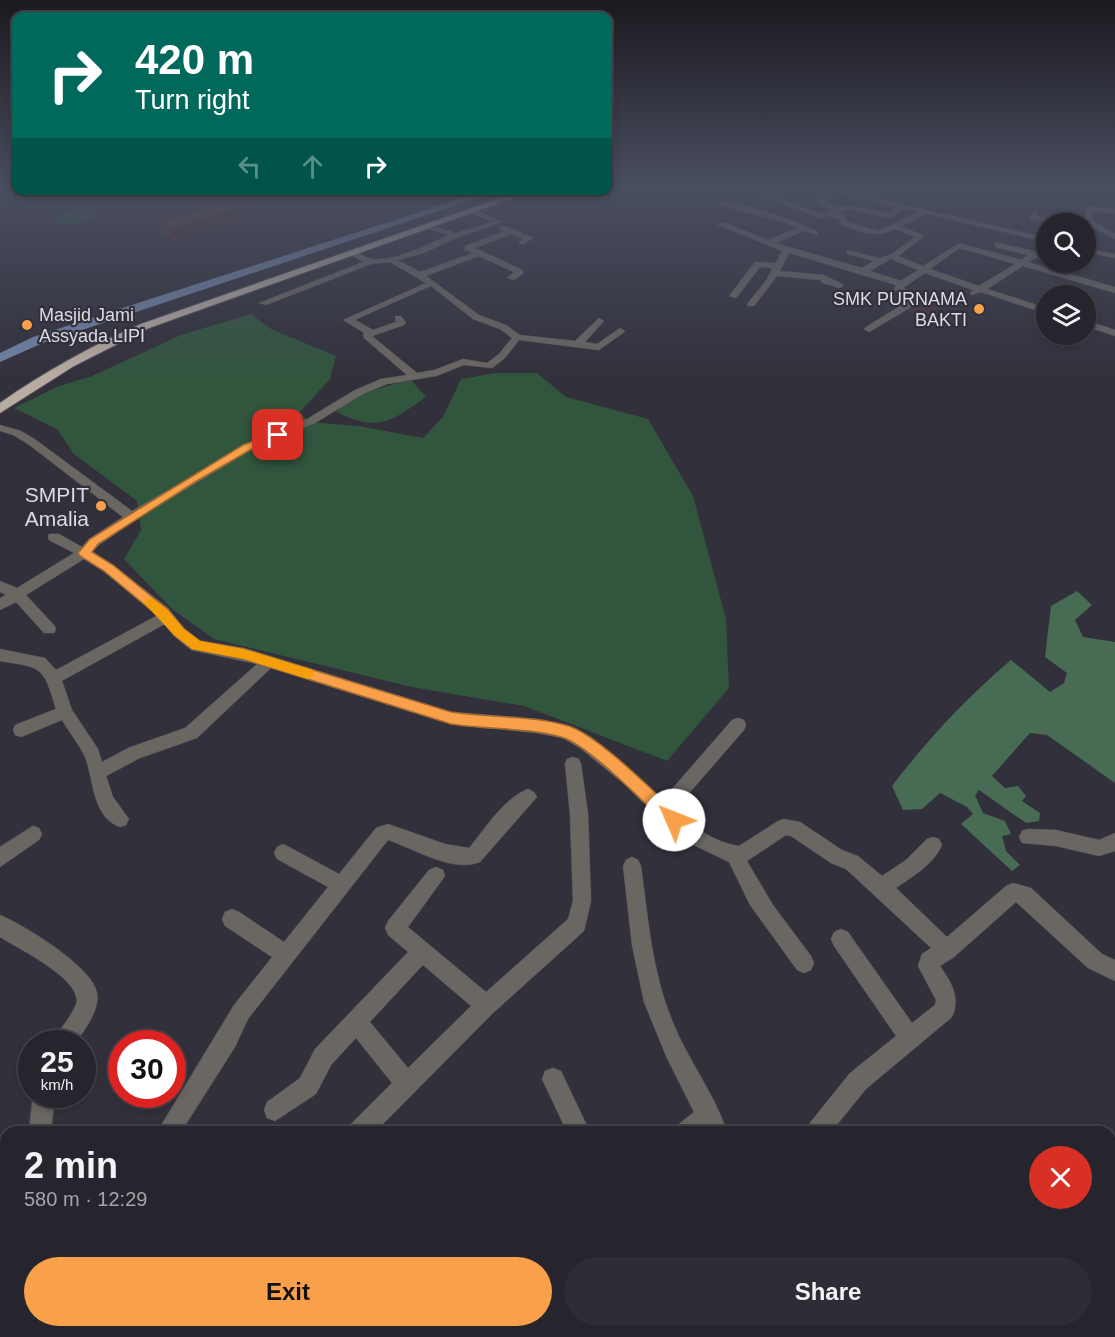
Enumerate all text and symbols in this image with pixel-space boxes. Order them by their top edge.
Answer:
icon: right [36,36,114,114]
text: 420 m [135,36,254,83]
text: Turn right [135,85,250,115]
icon: left [233,150,266,183]
icon: ahead [296,150,329,183]
icon: right [359,150,392,183]
map controls [1036,213,1096,345]
button: search [1036,213,1096,273]
button: layers [1036,285,1096,345]
place label: SMK PURNAMA BAKTI [833,289,967,330]
marker: SMK PURNAMA BAKTI [972,302,986,316]
place label: Masjid Jami Assyada LIPI [39,305,145,346]
marker: Masjid Jami Assyada LIPI [20,318,34,332]
pin [252,409,303,460]
icon: arrive [261,418,294,451]
place label: SMPIT Amalia [25,483,89,530]
marker: SMPIT Amalia [94,499,108,513]
position arrow [642,788,706,852]
speed limit sign: 30 [108,1030,186,1108]
text: 25 [40,1045,74,1078]
text: km/h [41,1076,73,1093]
text: 2 min [24,1145,118,1186]
button: close [1029,1146,1092,1209]
text: 580 m · 12:29 [24,1188,147,1210]
button: Exit [24,1257,552,1326]
button: Share [564,1257,1092,1326]

